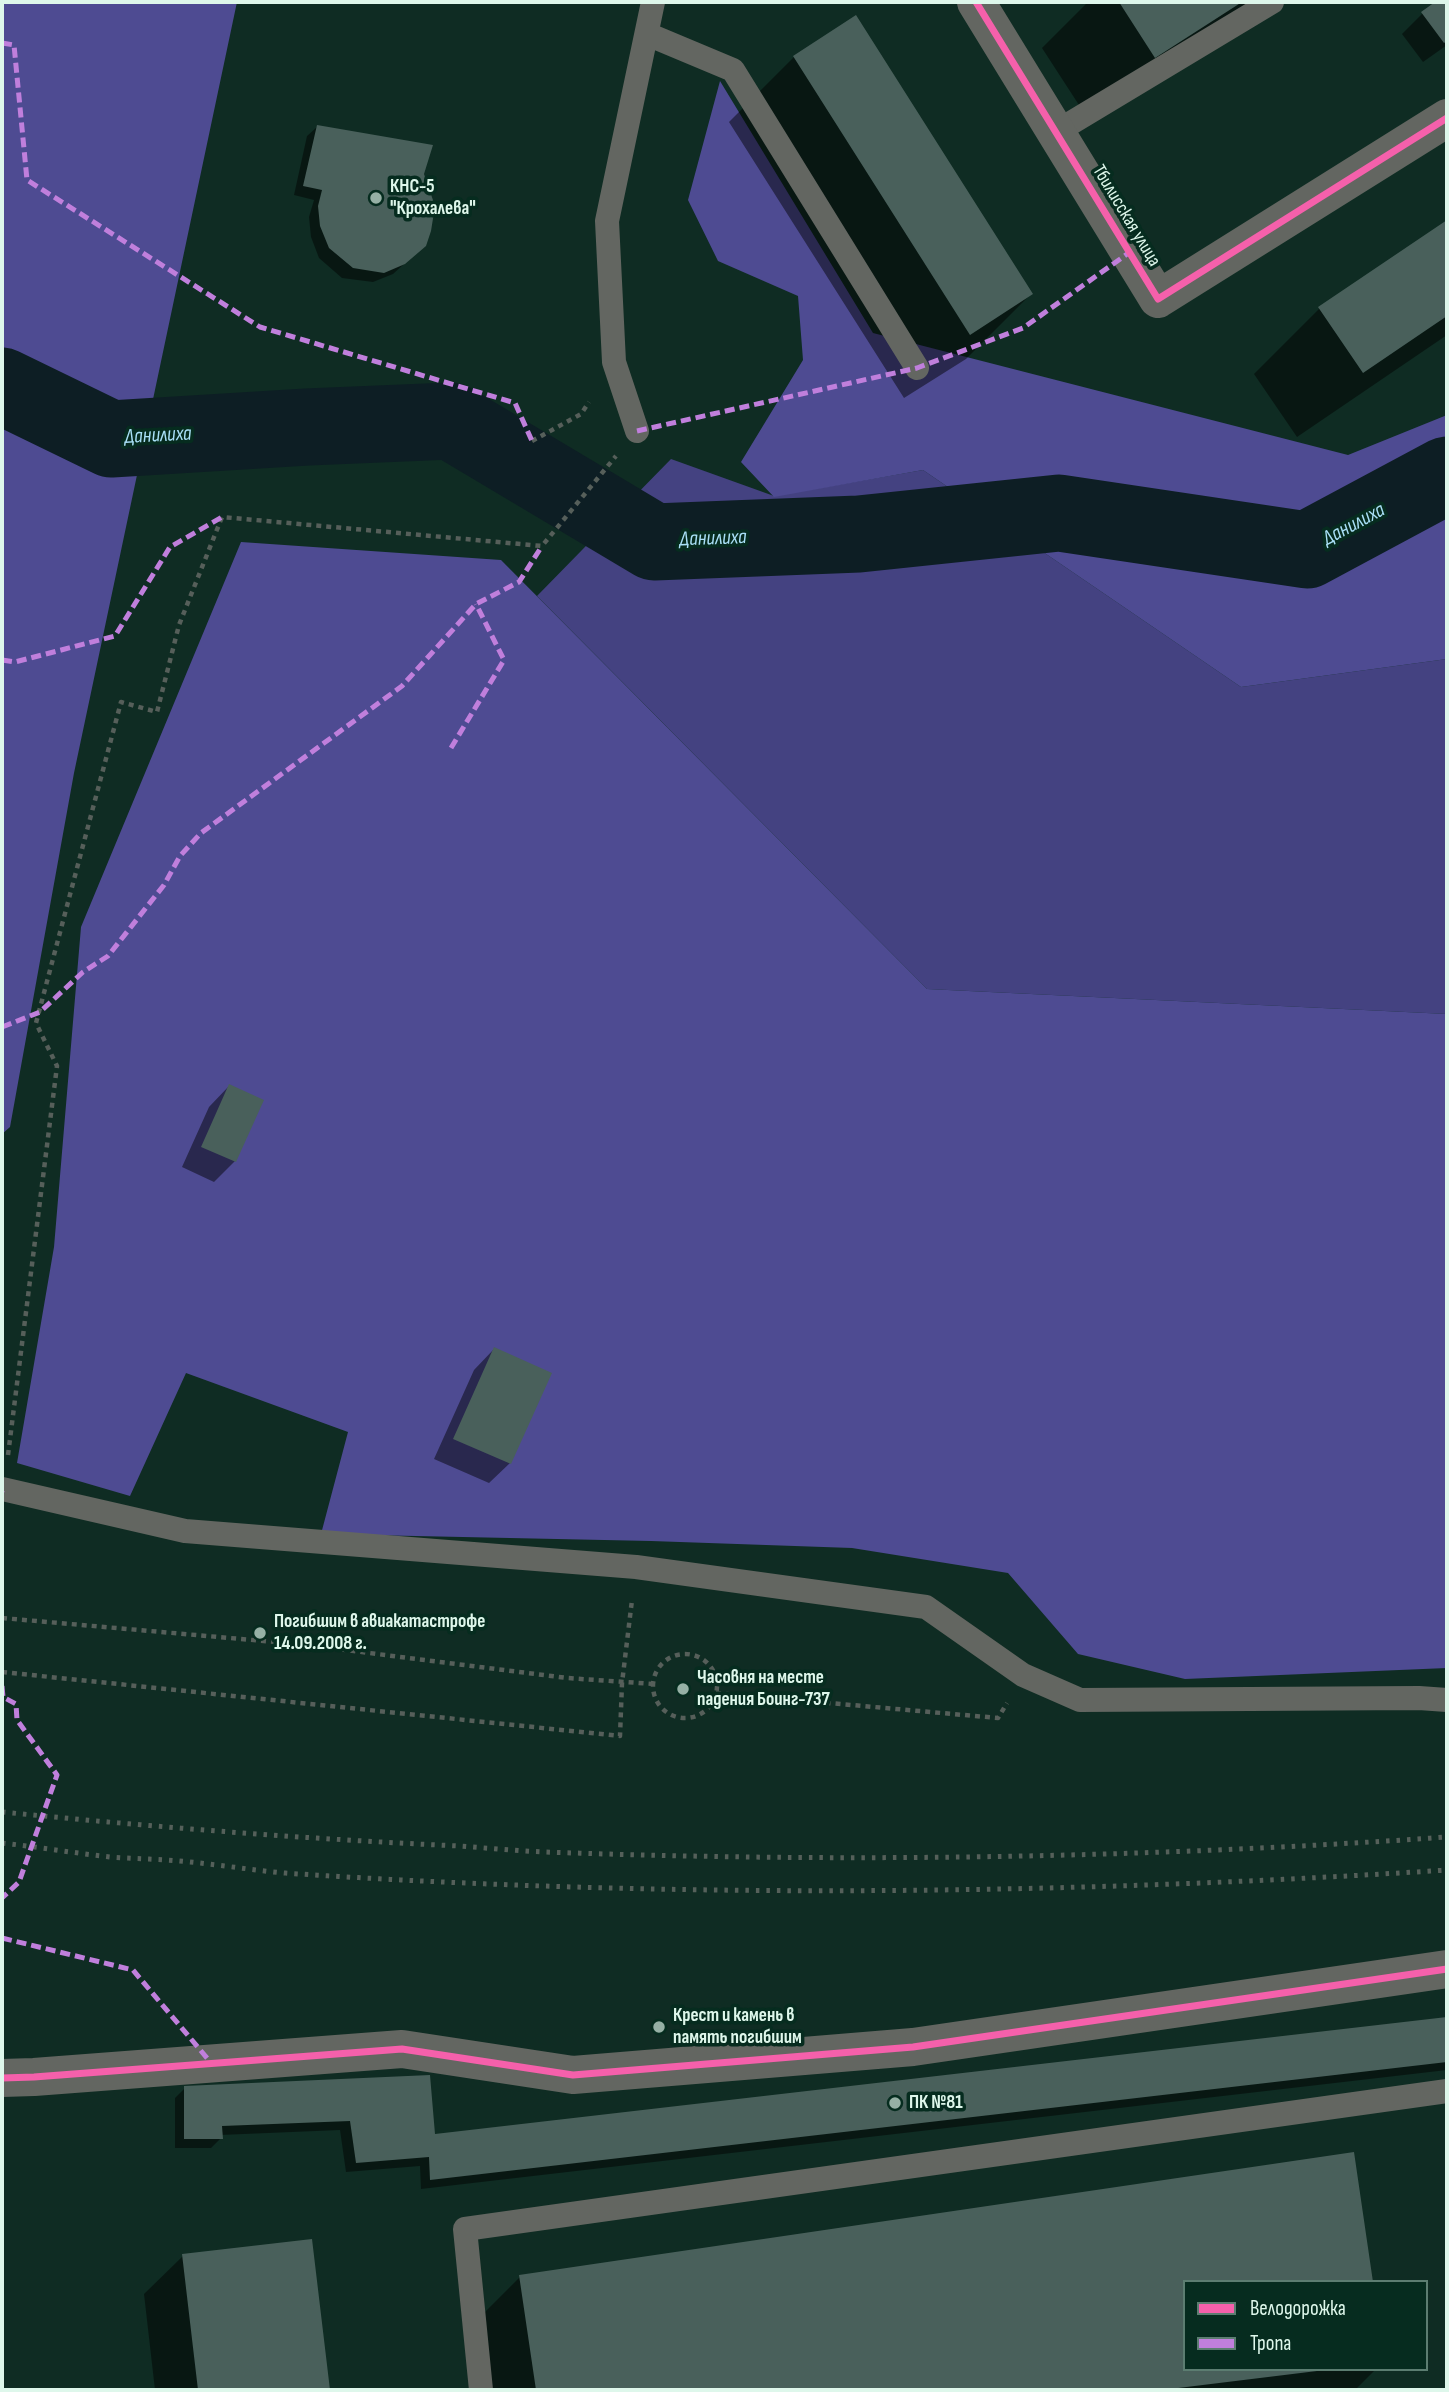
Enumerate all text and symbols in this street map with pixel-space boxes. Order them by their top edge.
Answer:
street label: Тбилисская улица [1087,161,1165,271]
place label: КНС-5 "Крохалева" [390,176,476,220]
marker: КНС-5 "Крохалева" [368,190,384,206]
water label: Данилиха [124,422,192,450]
water label: Данилиха [1318,498,1390,552]
water label: Данилиха [679,525,747,553]
place label: Погибшим в авиакатастрофе 14.09.2008 г. [274,1611,485,1655]
marker: Погибшим в авиакатастрофе 14.09.2008 г. [252,1625,268,1641]
place label: Часовня на месте падения Боинг-737 [697,1667,830,1711]
marker: Часовня на месте падения Боинг-737 [675,1681,691,1697]
place label: Крест и камень в память погибшим [673,2005,802,2049]
marker: Крест и камень в память погибшим [651,2019,667,2035]
place label: ПК №81 [909,2092,963,2114]
marker: ПК №81 [887,2095,903,2111]
legend [1183,2280,1428,2371]
text: Велодорожка [1250,2296,1346,2321]
text: Тропа [1250,2331,1291,2356]

